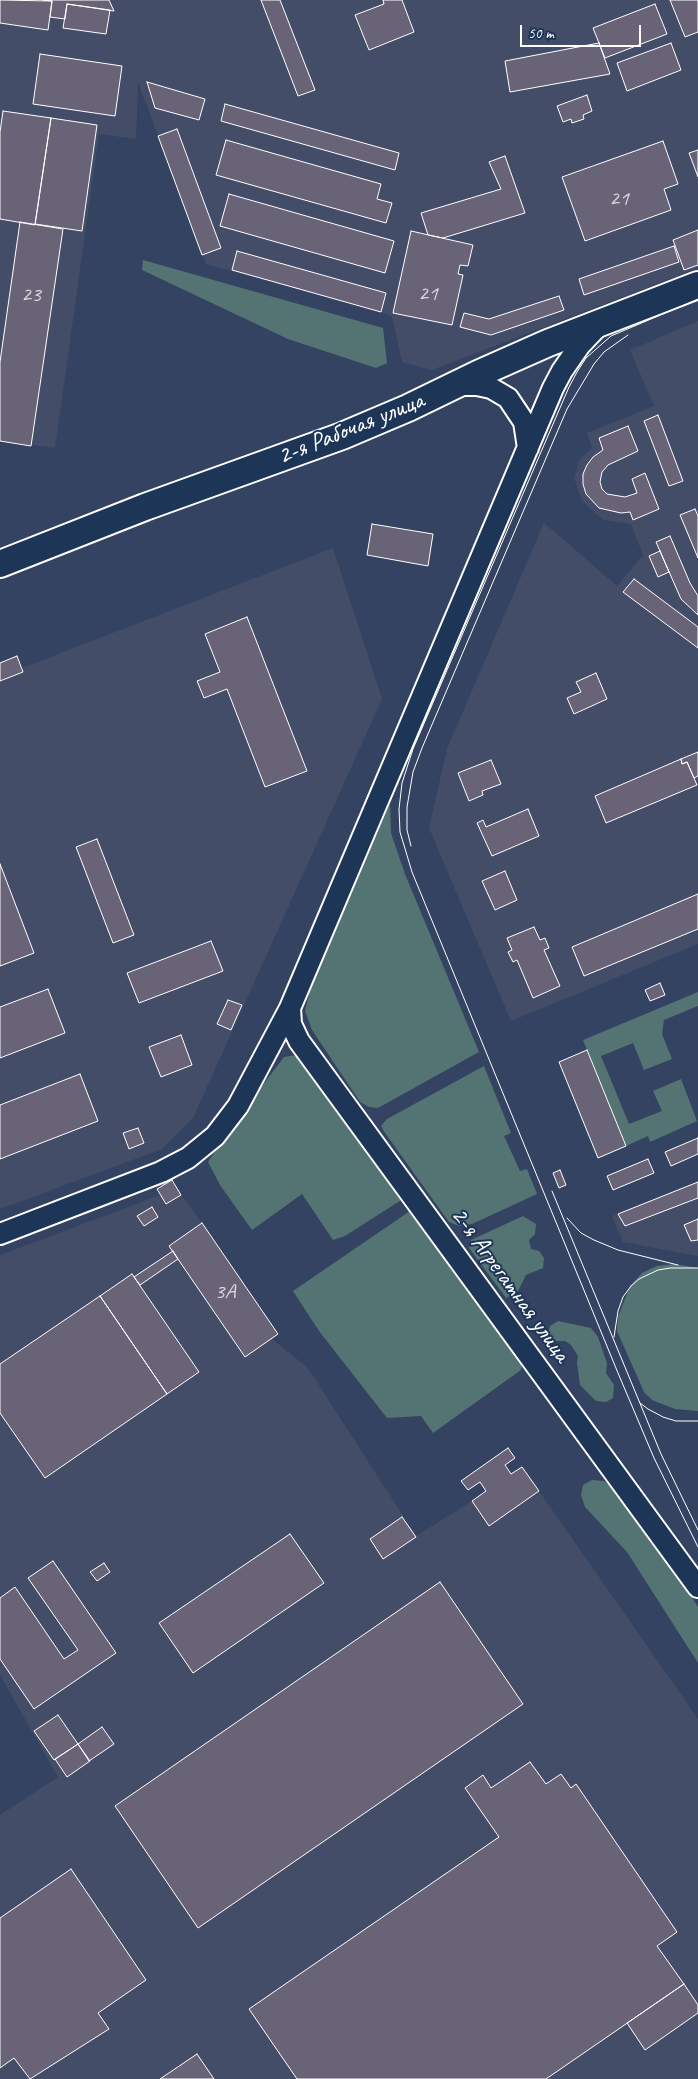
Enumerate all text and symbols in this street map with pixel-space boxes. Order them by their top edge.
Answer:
scale bar [523,15,644,47]
text: 50 m [528,24,554,43]
house number: 21 [609,186,629,212]
house number: 21 [418,281,438,307]
house number: 23 [21,282,41,308]
street label: 2-я Рабочая улица [273,386,429,472]
street label: 2-я Агрегатная улица [444,1202,576,1368]
house number: 3А [215,1279,235,1305]

